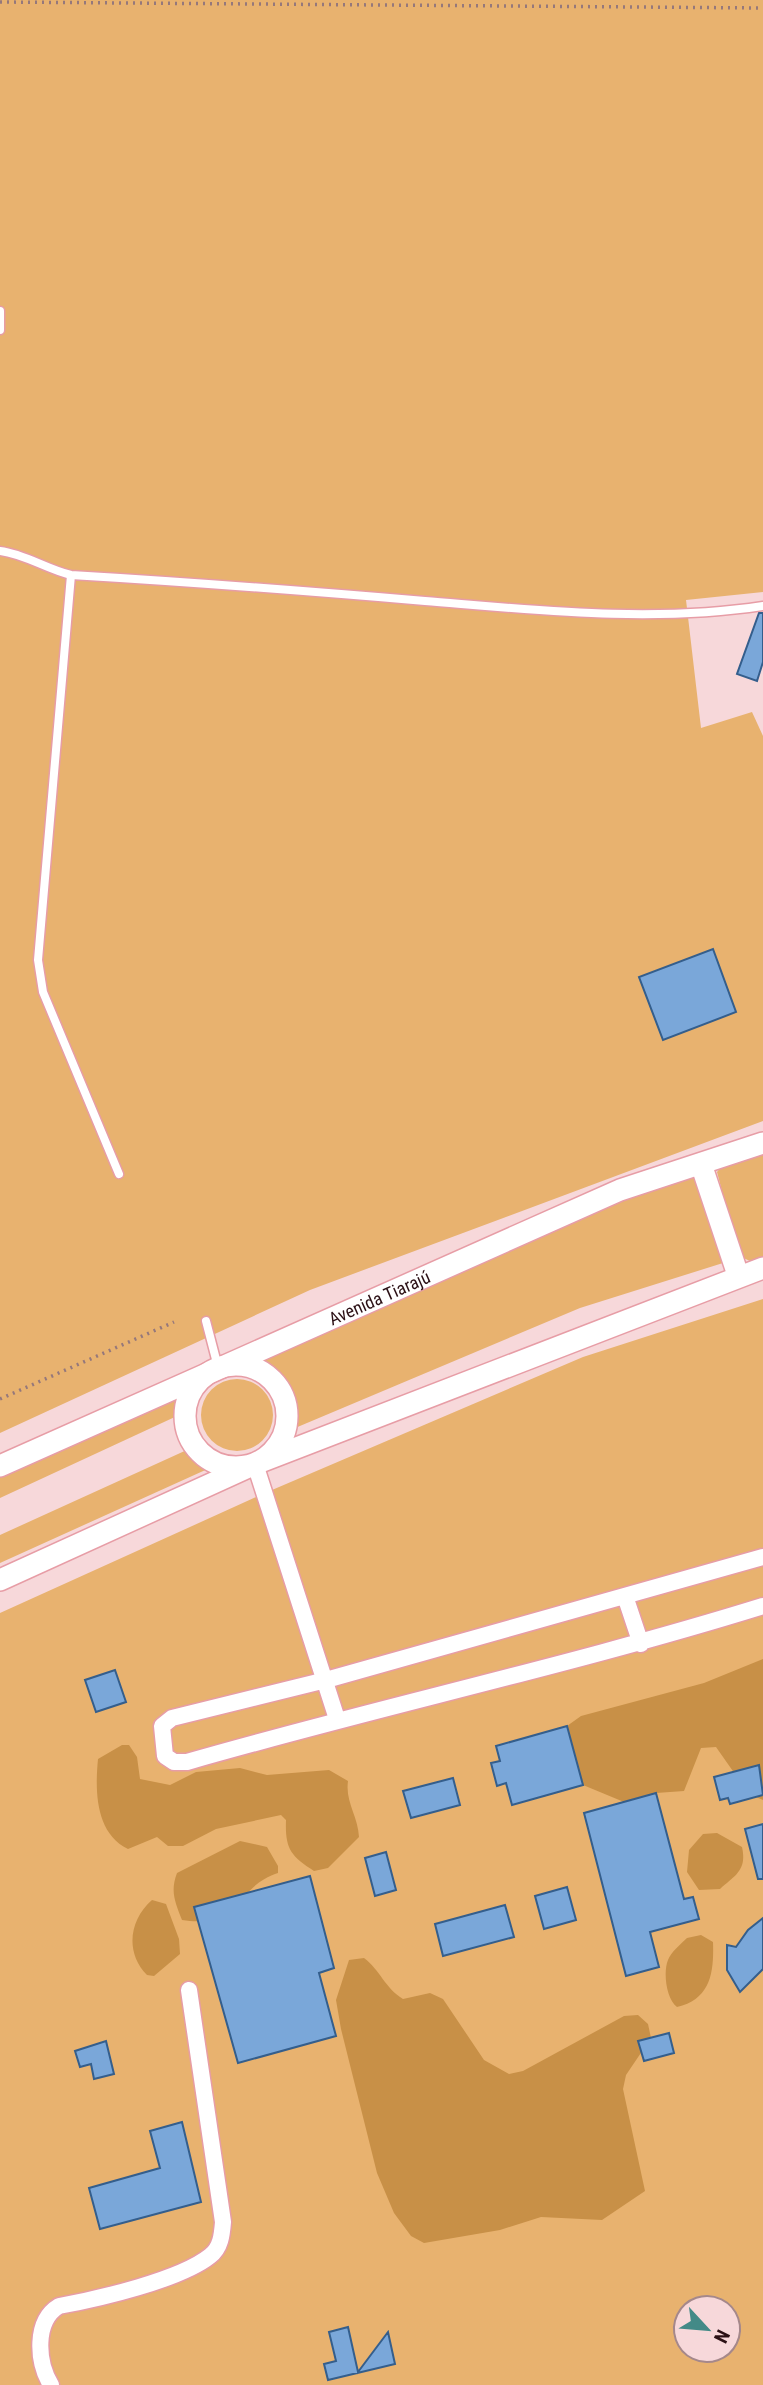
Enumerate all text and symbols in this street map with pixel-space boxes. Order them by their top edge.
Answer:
street label: Avenida Tiarajú [325,1266,433,1329]
north arrow [672,2294,742,2364]
text: N [709,2326,735,2347]

